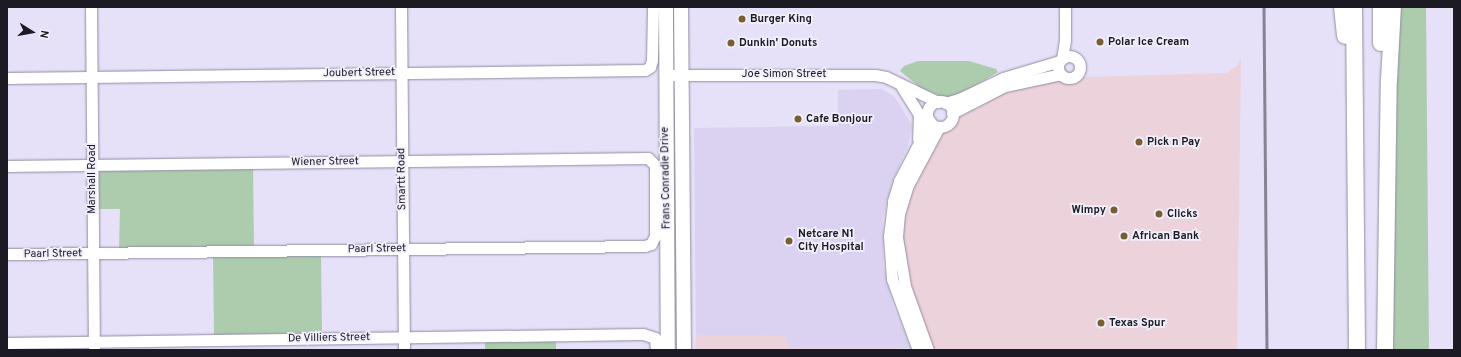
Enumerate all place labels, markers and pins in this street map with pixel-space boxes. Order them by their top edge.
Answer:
place label: Burger King [750,12,812,26]
marker: Burger King [737,14,747,24]
place label: Polar Ice Cream [1108,35,1189,49]
place label: Dunkin' Donuts [739,36,817,50]
marker: Polar Ice Cream [1095,37,1105,47]
marker: Dunkin' Donuts [726,38,736,48]
place label: Cafe Bonjour [806,112,873,126]
marker: Cafe Bonjour [793,114,803,124]
place label: Pick n Pay [1147,135,1200,149]
marker: Pick n Pay [1134,137,1144,147]
place label: Wimpy [1071,203,1106,217]
marker: Wimpy [1109,205,1119,215]
place label: Clicks [1167,207,1198,221]
marker: Clicks [1154,209,1164,219]
place label: Netcare N1 City Hospital [798,228,864,254]
place label: African Bank [1132,229,1199,243]
marker: African Bank [1119,231,1129,241]
marker: Netcare N1 City Hospital [783,235,795,247]
place label: Texas Spur [1109,316,1165,330]
marker: Texas Spur [1096,318,1106,328]

